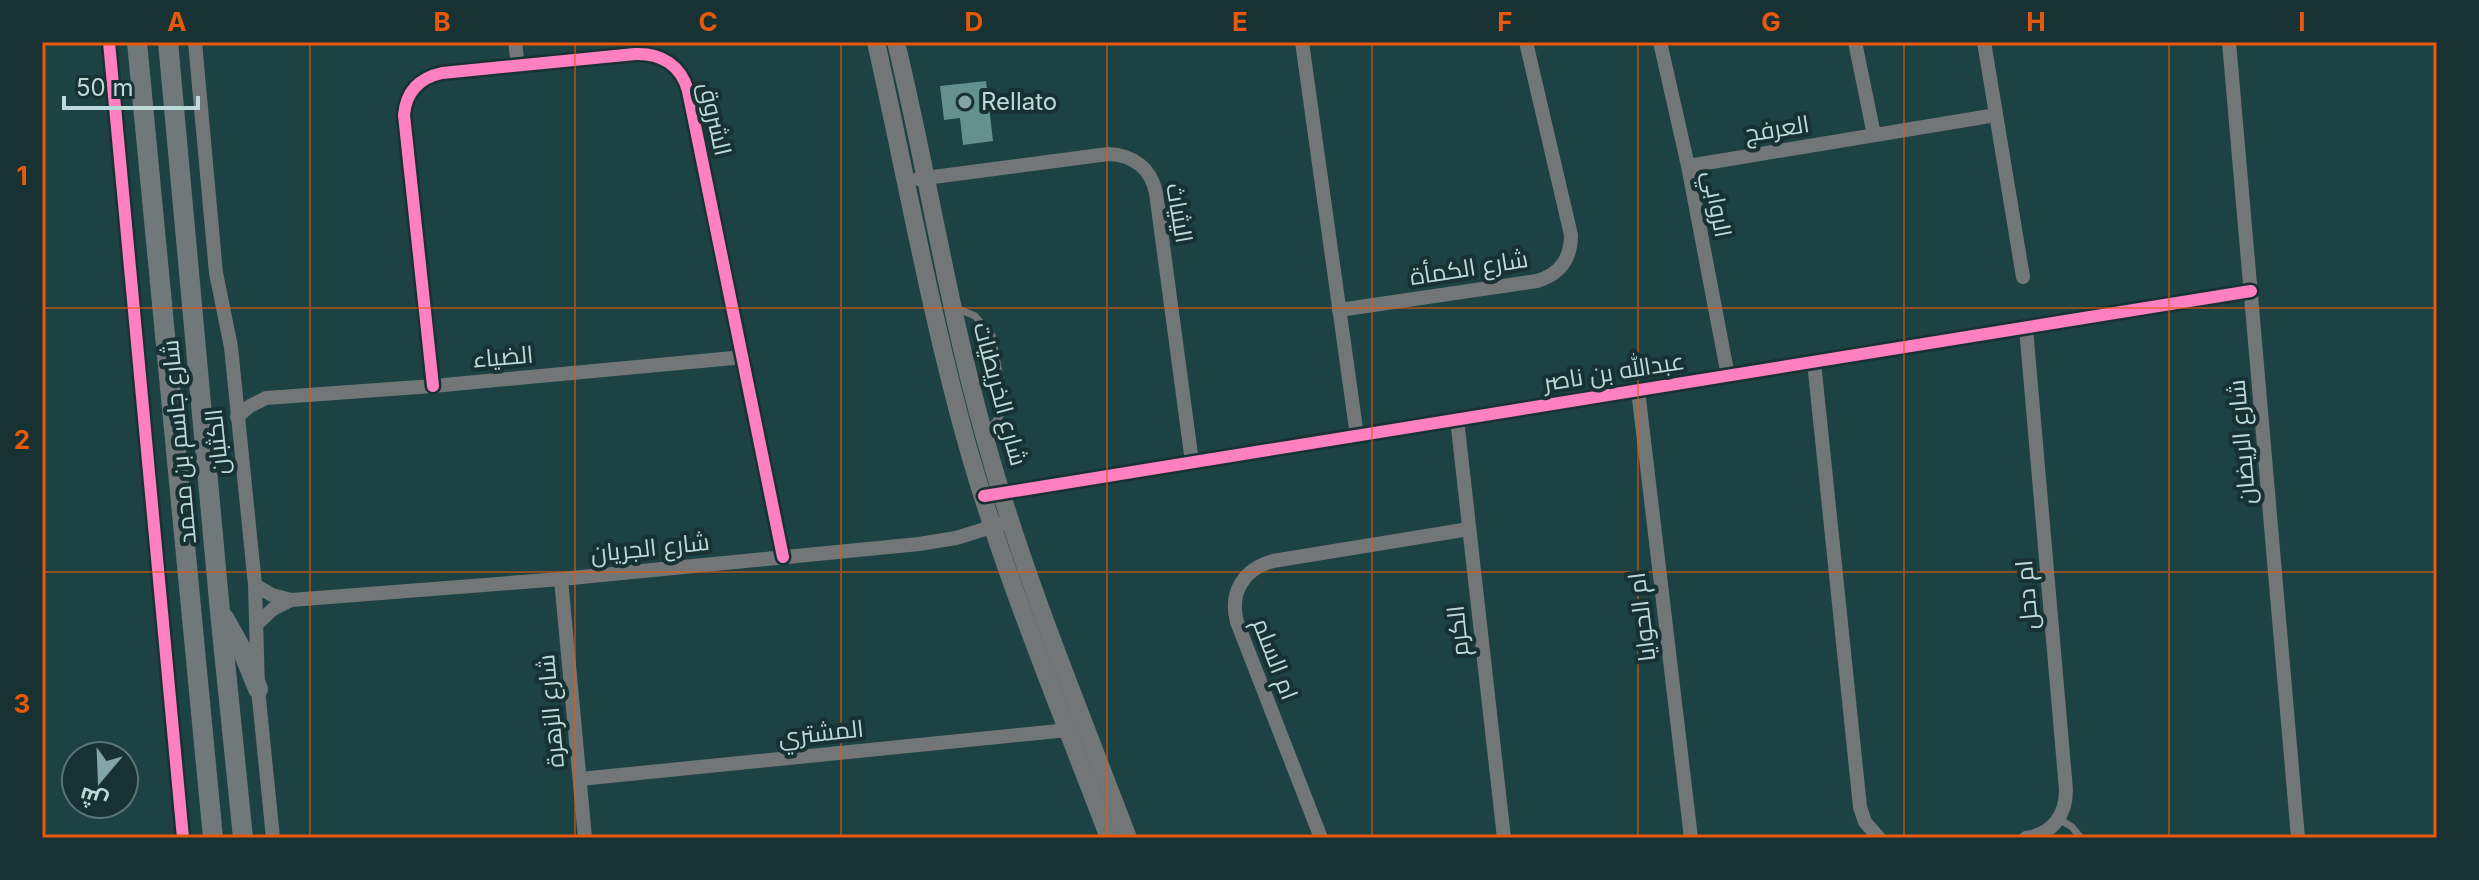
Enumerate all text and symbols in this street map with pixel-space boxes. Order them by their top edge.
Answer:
text: A [167,6,187,37]
text: B [433,6,451,37]
text: C [698,6,718,37]
text: D [965,6,983,37]
text: E [1232,6,1248,37]
text: F [1497,6,1513,37]
text: G [1761,6,1781,37]
text: H [2026,6,2046,37]
text: I [2298,6,2306,37]
scale bar [64,60,198,110]
text: 50 m [76,73,134,102]
street label: الشروق [692,79,738,159]
place label: Rellato [981,87,1057,116]
marker: Rellato [956,93,974,111]
street label: العرفج [1742,109,1812,150]
text: 1 [16,160,28,191]
street label: الروابي [1692,168,1738,241]
street label: اليثياث [1160,181,1199,245]
street label: شارع الكمأة [1408,243,1530,293]
street label: شارع الخريطيات [965,319,1034,469]
street label: شارع جاسم بن محمد [155,339,204,545]
street label: الضياء [471,339,534,374]
street label: عبدالله بن ناصر [1539,345,1686,397]
street label: شارع الريضان [2222,378,2263,506]
street label: الكثبان [199,408,234,476]
text: 2 [14,424,30,455]
street label: شارع الجريان [589,527,711,570]
street label: ام دحل [2009,559,2046,631]
street label: ام الحوايا [1622,571,1663,663]
street label: الكرم [1440,604,1477,658]
street label: ام السلم [1245,614,1304,704]
street label: شارع الزهرة [531,653,572,769]
text: 3 [14,688,30,719]
street label: المشتري [777,714,865,755]
north arrow [60,740,140,820]
text: ش [76,781,111,816]

